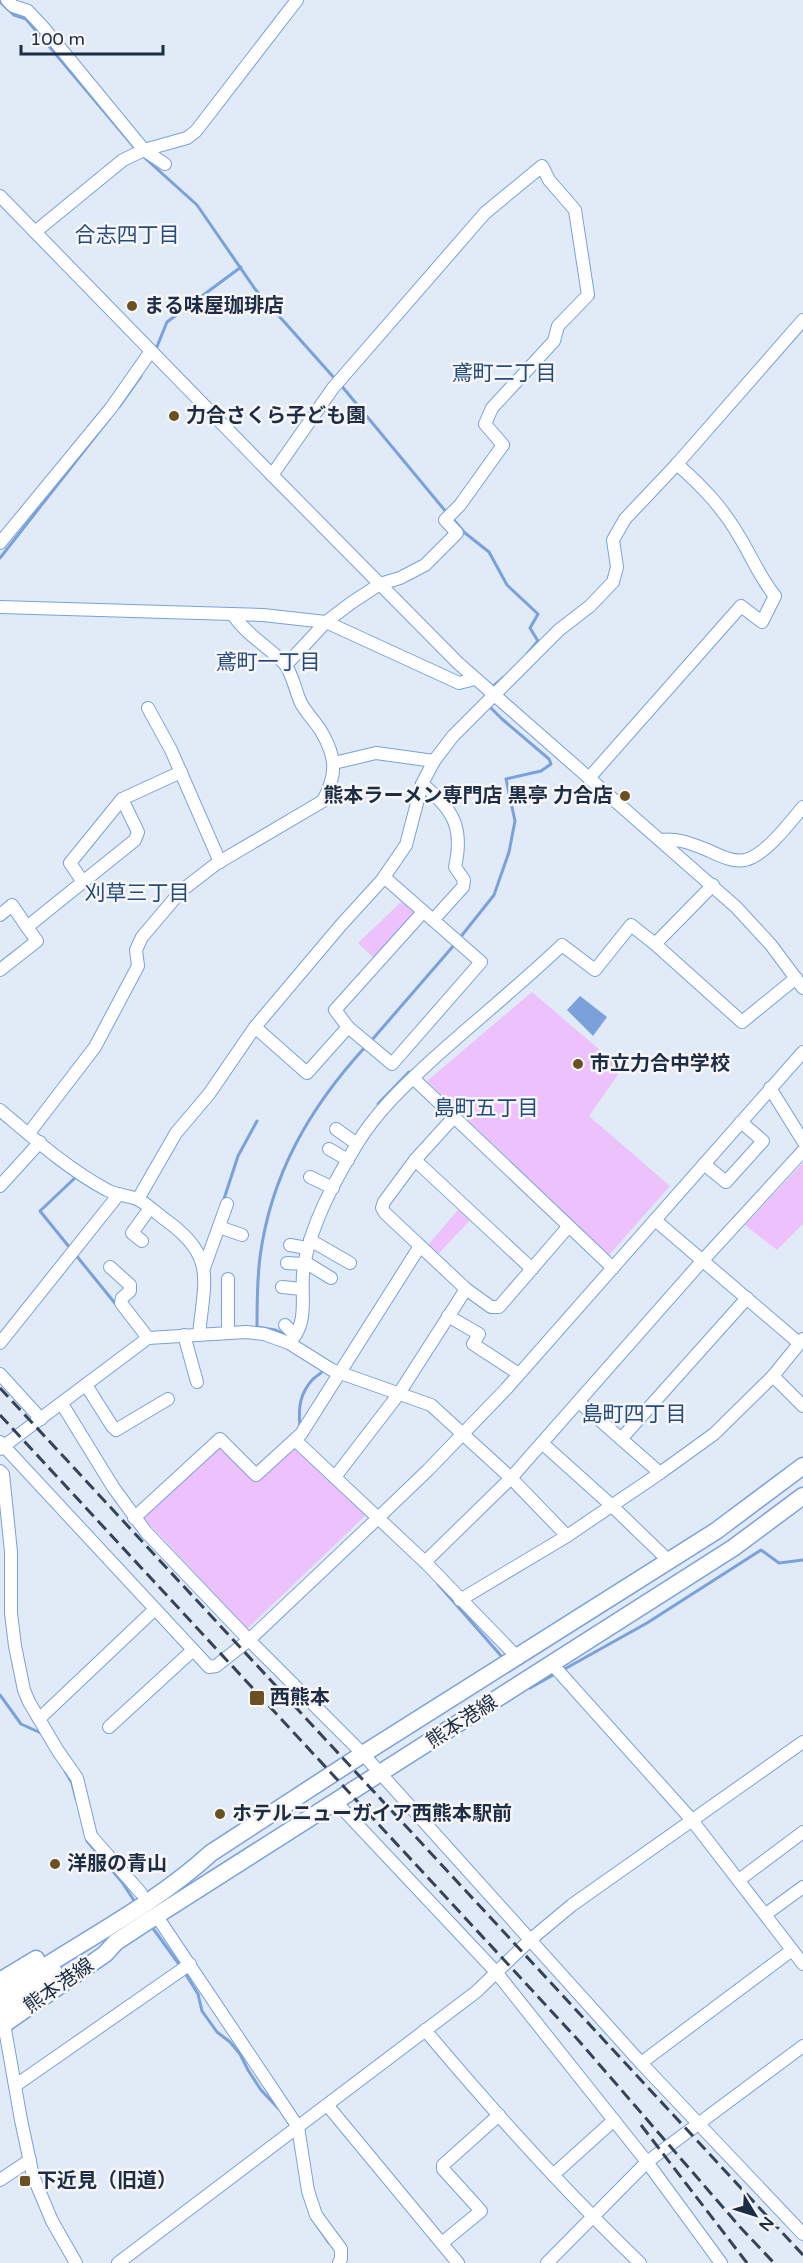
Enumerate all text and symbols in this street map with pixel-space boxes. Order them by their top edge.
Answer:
scale bar [21,18,164,56]
text: 100 m [30,28,85,50]
district label: 合志四丁目 [75,223,180,248]
place label: まる味屋珈琲店 [144,294,284,318]
marker: まる味屋珈琲店 [125,299,139,313]
district label: 鳶町二丁目 [452,361,557,386]
place label: 力合さくら子ども園 [186,404,366,428]
marker: 力合さくら子ども園 [167,409,181,423]
district label: 鳶町一丁目 [216,650,321,675]
place label: 熊本ラーメン専門店 黒亭 力合店 [323,784,613,808]
marker: 熊本ラーメン専門店 黒亭 力合店 [618,789,632,803]
district label: 刈草三丁目 [85,881,190,906]
place label: 市立力合中学校 [590,1052,730,1076]
marker: 市立力合中学校 [571,1057,585,1071]
district label: 島町五丁目 [434,1096,539,1121]
district label: 島町四丁目 [582,1402,687,1427]
place label: 西熊本 [270,1686,330,1710]
marker: 西熊本 [248,1689,266,1707]
street label: 熊本港線 [422,1690,502,1754]
place label: ホテルニューガイア西熊本駅前 [232,1802,512,1826]
marker: ホテルニューガイア西熊本駅前 [213,1807,227,1821]
place label: 洋服の青山 [67,1852,167,1876]
marker: 洋服の青山 [48,1857,62,1871]
street label: 熊本港線 [19,1953,99,2019]
place label: 下近見（旧道） [37,2169,177,2193]
marker: 下近見（旧道） [18,2174,32,2188]
north arrow [725,2185,785,2245]
text: N [754,2212,778,2235]

